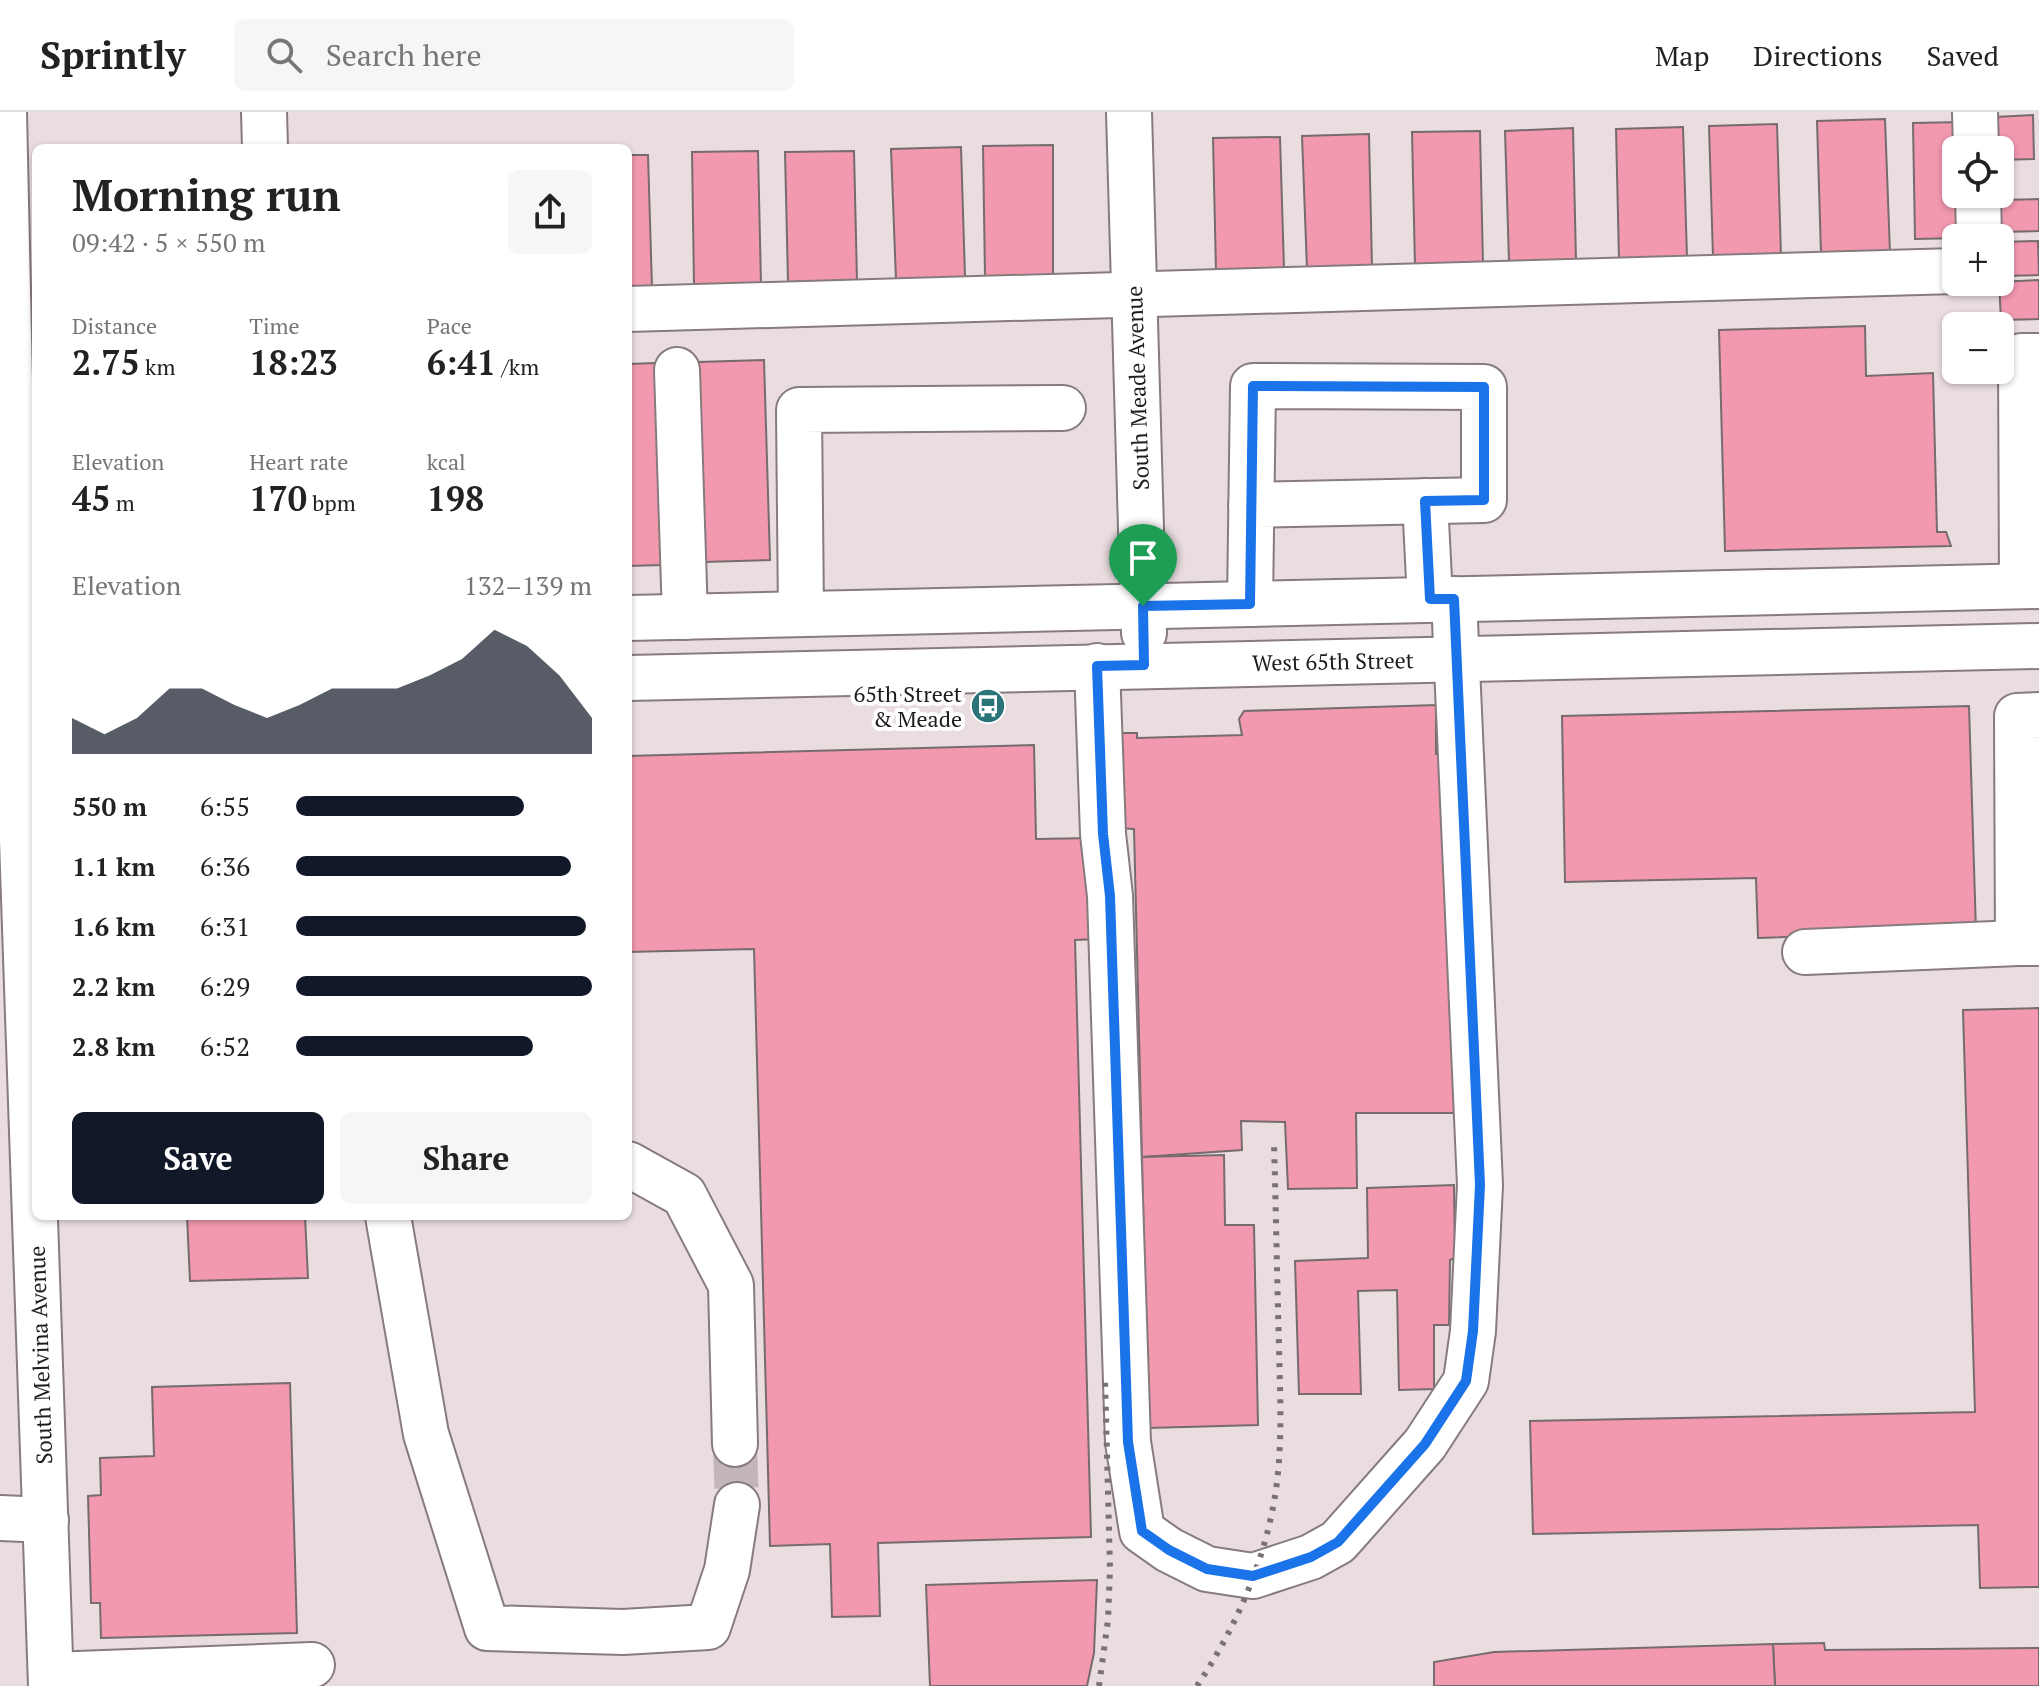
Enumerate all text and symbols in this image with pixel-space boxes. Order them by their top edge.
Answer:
search box [234,19,794,91]
text: Sprintly [40,30,186,80]
icon: search [262,33,306,77]
text: Search here [326,35,482,75]
text: Map [1655,37,1709,74]
text: Directions [1753,37,1883,74]
text: Saved [1927,37,1999,74]
map controls [1942,136,2014,384]
button: locate [1942,136,2014,208]
text: Morning run [72,165,341,224]
button: share [508,170,592,254]
button: + [1942,224,2014,296]
text: 09:42 · 5 × 550 m [72,225,266,259]
street label: South Meade Avenue [1119,285,1155,491]
text: Distance [72,311,157,340]
text: Time [249,311,300,340]
text: Pace [427,311,472,340]
button: − [1942,312,2014,384]
text: 2.75 [72,340,140,385]
text: 18:23 [249,340,338,385]
text: 6:41 [427,340,496,385]
text: km [140,352,175,381]
text: /km [496,352,539,381]
text: Elevation [72,447,164,476]
text: Heart rate [249,447,348,476]
text: kcal [427,447,466,476]
text: 45 [72,476,110,521]
text: 170 [249,476,307,521]
text: 198 [427,476,484,521]
text: m [110,488,135,517]
text: bpm [307,488,356,517]
pin [1109,524,1177,606]
icon: arrive [1121,536,1165,580]
text: Elevation [72,568,181,602]
text: 132–139 m [464,568,592,602]
street label: West 65th Street [1252,645,1414,677]
place label: 65th Street & Meade [853,679,962,733]
bus stop icon: 65th Street & Meade [969,687,1007,725]
text: 550 m [72,789,147,823]
text: 6:55 [200,789,250,823]
text: 1.1 km [72,849,155,883]
text: 6:36 [200,849,250,883]
text: 1.6 km [72,909,155,943]
text: 6:31 [200,909,250,943]
text: 2.2 km [72,969,155,1003]
text: 6:29 [200,969,250,1003]
text: 2.8 km [72,1029,155,1063]
text: 6:52 [200,1029,250,1063]
button: Save [72,1112,324,1204]
button: Share [340,1112,592,1204]
street label: South Melvina Avenue [22,1245,58,1465]

